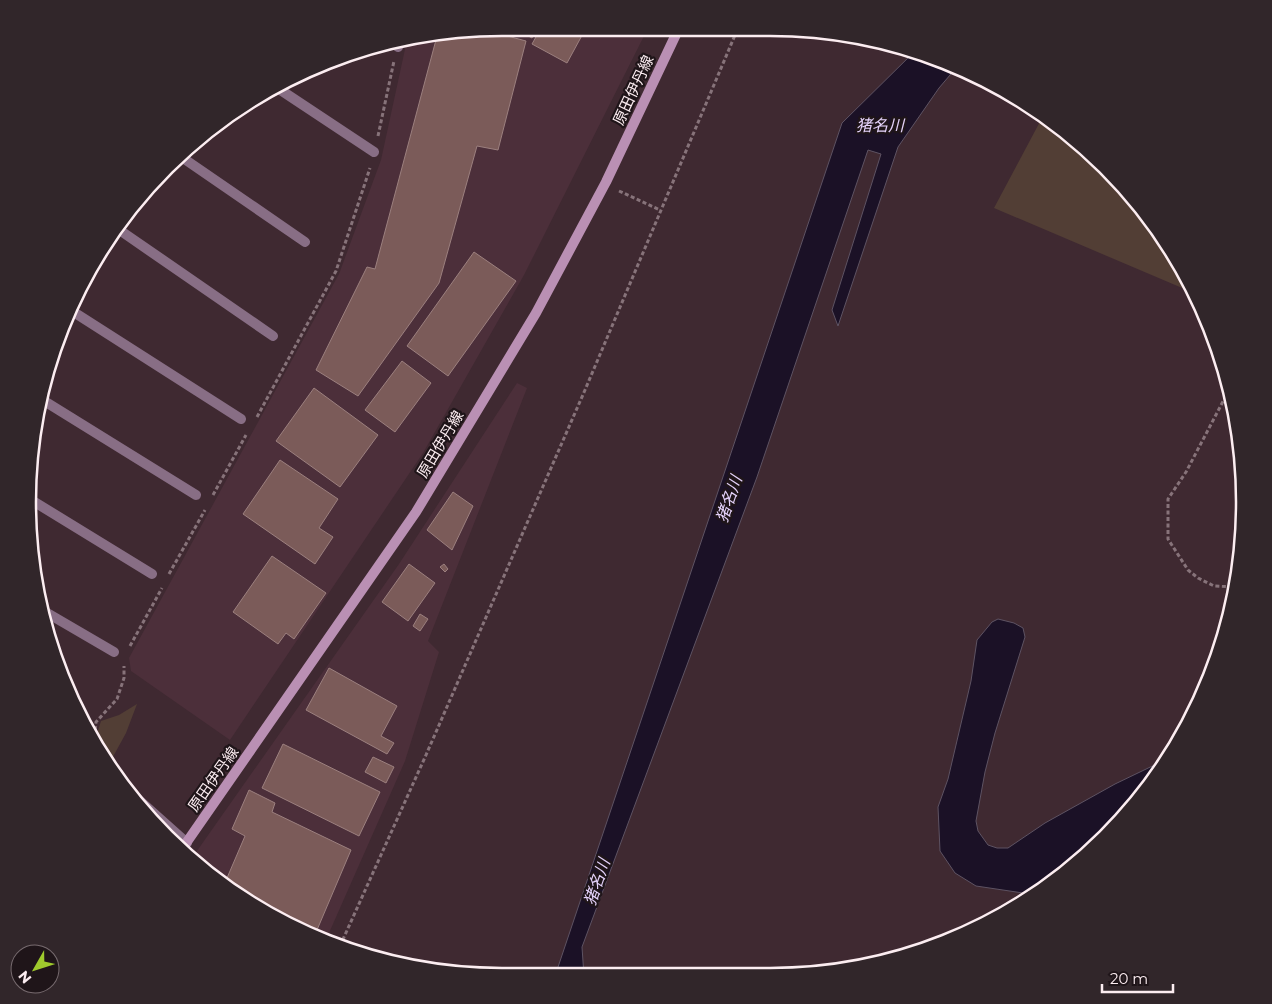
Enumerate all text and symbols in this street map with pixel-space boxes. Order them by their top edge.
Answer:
street label: 原田伊丹線 [609,52,657,128]
water label: 猪名川 [856,116,906,135]
street label: 原田伊丹線 [413,407,467,481]
water label: 猪名川 [712,471,746,525]
street label: 原田伊丹線 [184,743,242,815]
water label: 猪名川 [580,854,614,908]
north arrow [10,944,60,994]
scale bar [1102,962,1173,994]
text: N [14,967,35,987]
text: 20 m [1110,969,1148,988]

